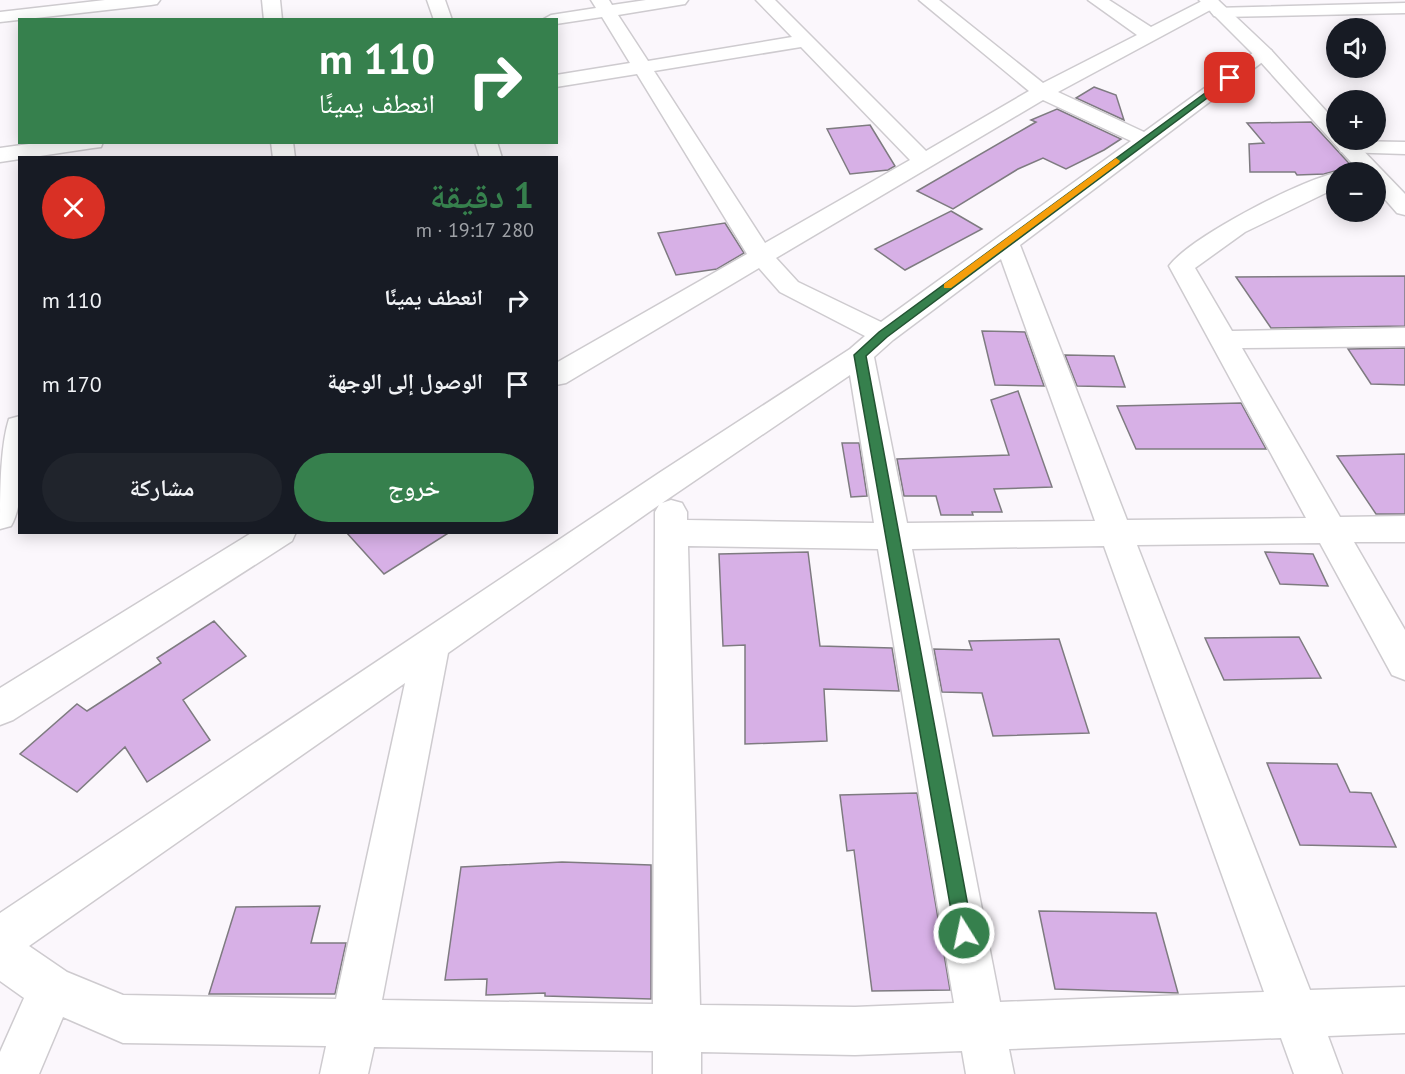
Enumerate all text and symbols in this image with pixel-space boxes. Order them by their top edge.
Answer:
map controls [1326,18,1386,222]
button: sound [1326,18,1386,78]
text: 110 m [319,31,435,86]
icon: right [456,42,534,120]
pin [1204,52,1255,103]
icon: arrive [1213,61,1246,94]
text: انعطف يمينًا [319,86,435,120]
button: + [1326,90,1386,150]
button: − [1326,162,1386,222]
text: 1 دقيقة [430,171,534,218]
button: close [42,176,105,239]
text: 280 m · 19:17 [416,217,534,243]
text: انعطف يمينًا [384,283,483,311]
icon: right [501,284,534,317]
text: 110 m [42,286,102,314]
text: الوصول إلى الوجهة [327,367,483,395]
icon: arrive [501,368,534,401]
text: 170 m [42,370,102,398]
button: مشاركة [42,453,282,522]
button: خروج [294,453,534,522]
position arrow [932,901,996,965]

